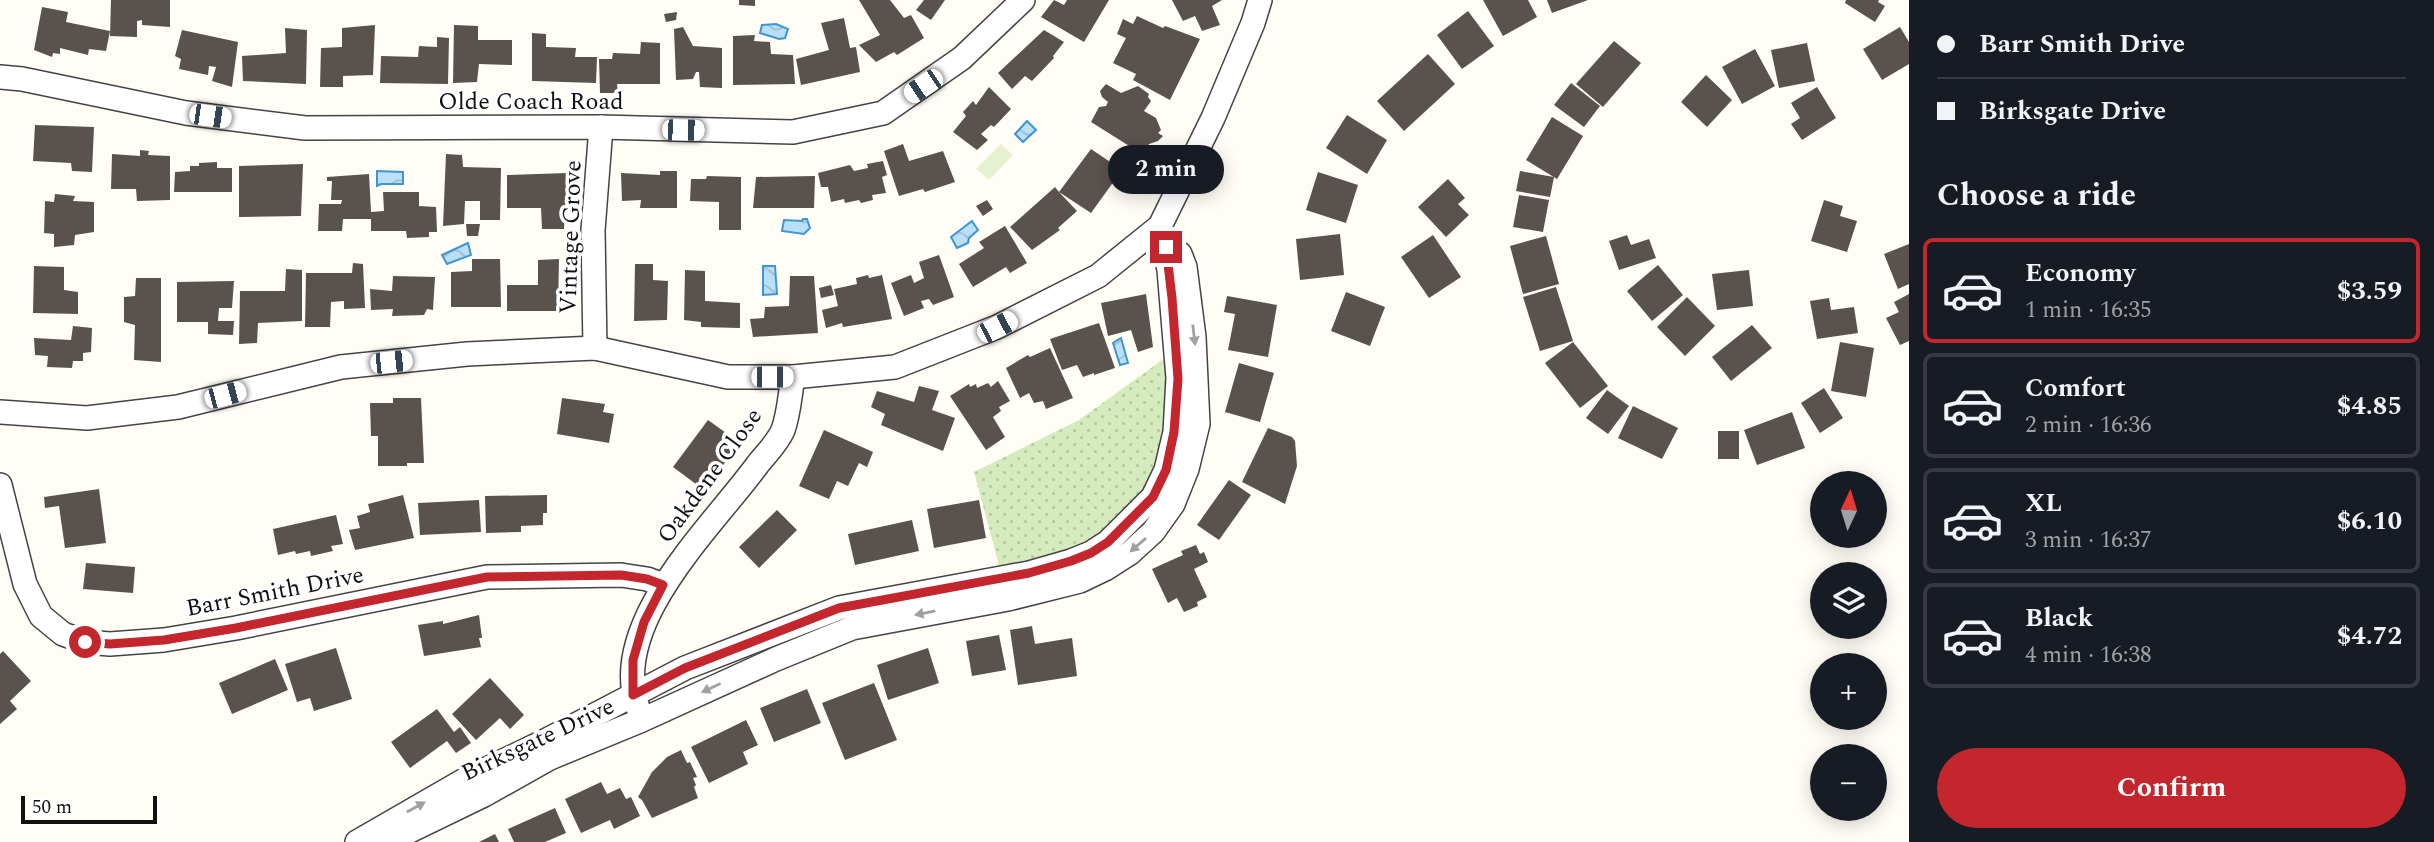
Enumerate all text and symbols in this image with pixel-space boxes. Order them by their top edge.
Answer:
text: Barr Smith Drive [1979,24,2185,64]
car [900,66,947,106]
street label: Olde Coach Road [438,84,624,120]
text: Birksgate Drive [1979,91,2166,131]
car [188,103,233,129]
car [662,119,705,141]
callout: 2 min [1108,146,1224,194]
text: 2 min [1135,152,1197,187]
street label: Vintage Grove [550,159,592,315]
text: Choose a ride [1937,171,2136,220]
route end [1150,231,1182,263]
text: Economy [2025,253,2135,293]
icon: car [1941,259,2004,322]
text: $3.59 [2337,271,2402,311]
text: 1 min · 16:35 [2025,293,2152,328]
car [974,308,1021,346]
one-way arrow [1188,324,1199,346]
car [370,349,413,375]
car [752,367,794,388]
text: Comfort [2025,368,2126,408]
icon: car [1941,374,2004,437]
car [202,379,249,411]
text: $4.85 [2337,386,2402,426]
street label: Oakdene Close [648,401,772,551]
text: 2 min · 16:36 [2025,408,2152,443]
north arrow [1810,471,1886,548]
map controls [1810,471,1887,821]
text: XL [2025,483,2062,523]
icon: car [1941,489,2004,552]
text: $6.10 [2337,501,2402,541]
text: 3 min · 16:37 [2025,523,2152,558]
one-way arrow [1129,537,1147,553]
street label: Barr Smith Drive [183,557,367,627]
button: layers [1810,562,1887,639]
text: Black [2025,598,2093,638]
icon: car [1941,604,2004,667]
one-way arrow [914,608,936,619]
text: $4.72 [2337,616,2402,656]
route start [69,626,101,658]
text: 4 min · 16:38 [2025,638,2152,673]
button: + [1810,653,1887,730]
one-way arrow [701,683,721,694]
street label: Birksgate Drive [455,689,621,791]
button: − [1810,744,1887,821]
button: Confirm [1937,748,2406,828]
scale bar [21,793,158,825]
text: 50 m [32,793,72,822]
one-way arrow [406,801,426,813]

